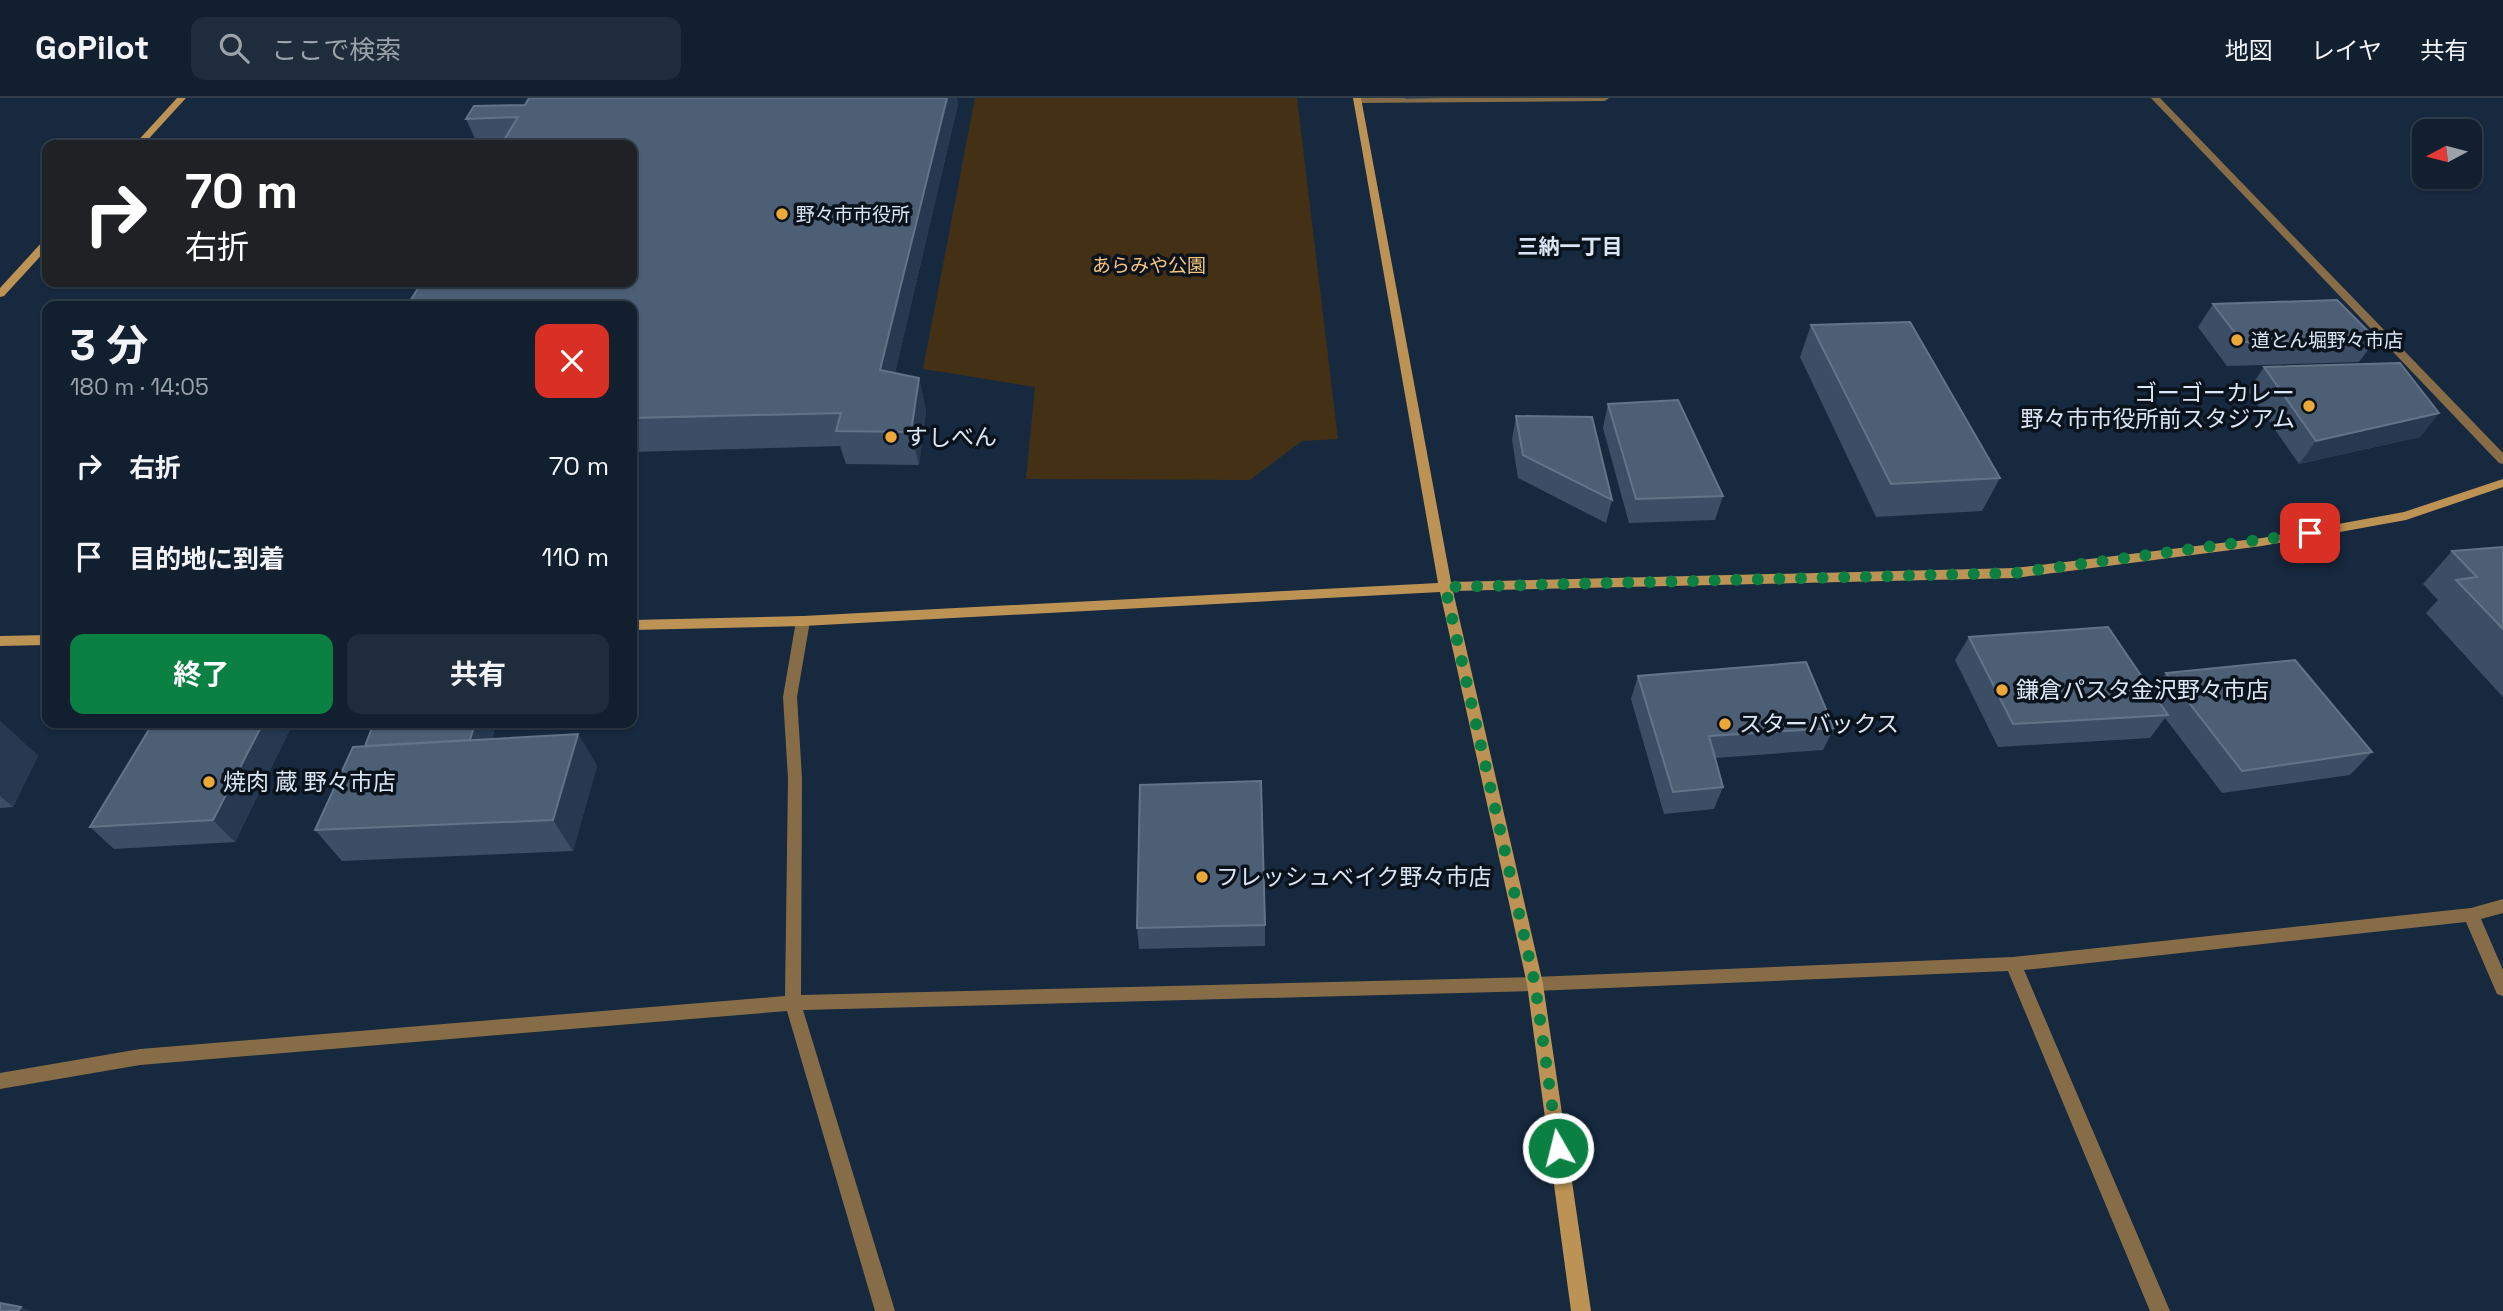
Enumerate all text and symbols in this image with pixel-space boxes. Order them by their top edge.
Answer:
search box [191,17,681,80]
text: GoPilot [35,27,149,69]
icon: search [215,29,253,67]
text: ここで検索 [271,33,401,67]
text: 地図 [2225,35,2273,66]
text: レイヤ [2311,35,2382,66]
text: 共有 [2420,35,2468,66]
north arrow [2412,119,2482,189]
map controls [2412,119,2482,189]
text: 70 m [185,160,298,222]
icon: right [70,168,161,259]
place label: 野々市市役所 [796,202,910,227]
marker: 野々市市役所 [774,206,790,222]
text: 右折 [185,227,249,267]
district label: 三納一丁目 [1518,233,1623,260]
park label: あらみや公園 [1092,253,1206,278]
text: 3 分 [70,319,148,372]
button: close [535,324,609,398]
place label: 道とん堀野々市店 [2251,328,2403,353]
marker: 道とん堀野々市店 [2229,332,2245,348]
text: 180 m · 14:05 [70,372,209,402]
place label: ゴーゴーカレー 野々市市役所前スタジアム [2021,378,2295,434]
marker: ゴーゴーカレー 野々市市役所前スタジアム [2301,398,2317,414]
place label: すしべん [905,422,997,452]
marker: すしべん [883,429,899,445]
icon: right [70,447,108,485]
text: 70 m [549,449,609,483]
text: 右折 [129,451,181,485]
pin [2280,503,2340,563]
icon: arrive [2291,514,2329,552]
icon: arrive [70,538,108,576]
text: 110 m [542,540,609,574]
text: 目的地に到着 [129,542,285,576]
button: 終了 [70,634,333,714]
button: 共有 [347,634,609,714]
place label: 鎌倉パスタ金沢野々市店 [2016,675,2269,705]
marker: 鎌倉パスタ金沢野々市店 [1994,682,2010,698]
place label: スターバックス [1739,709,1899,739]
marker: スターバックス [1717,716,1733,732]
place label: 焼肉 蔵 野々市店 [223,767,396,797]
marker: 焼肉 蔵 野々市店 [201,774,217,790]
place label: フレッシュベイク野々市店 [1216,862,1492,892]
marker: フレッシュベイク野々市店 [1194,869,1210,885]
position arrow [1521,1111,1595,1185]

